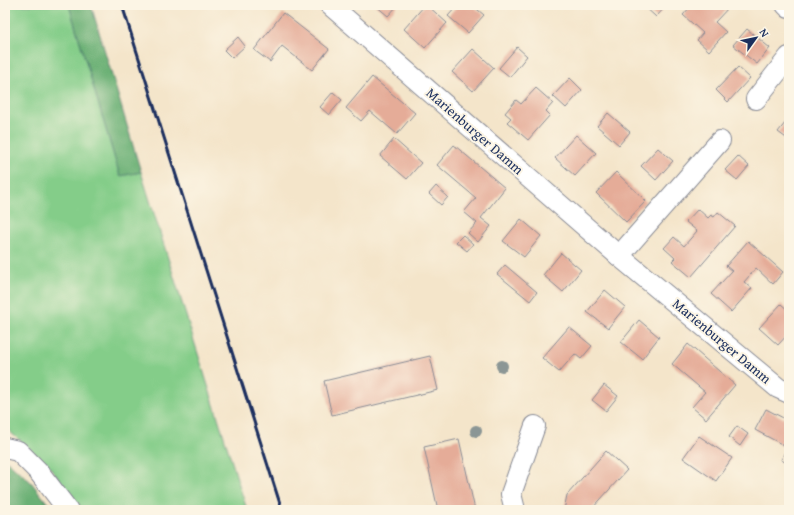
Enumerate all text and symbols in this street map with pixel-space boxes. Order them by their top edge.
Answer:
north arrow [736,18,776,58]
text: N [756,25,773,41]
street label: Marienburger Damm [422,83,528,179]
street label: Marienburger Damm [668,294,776,389]

